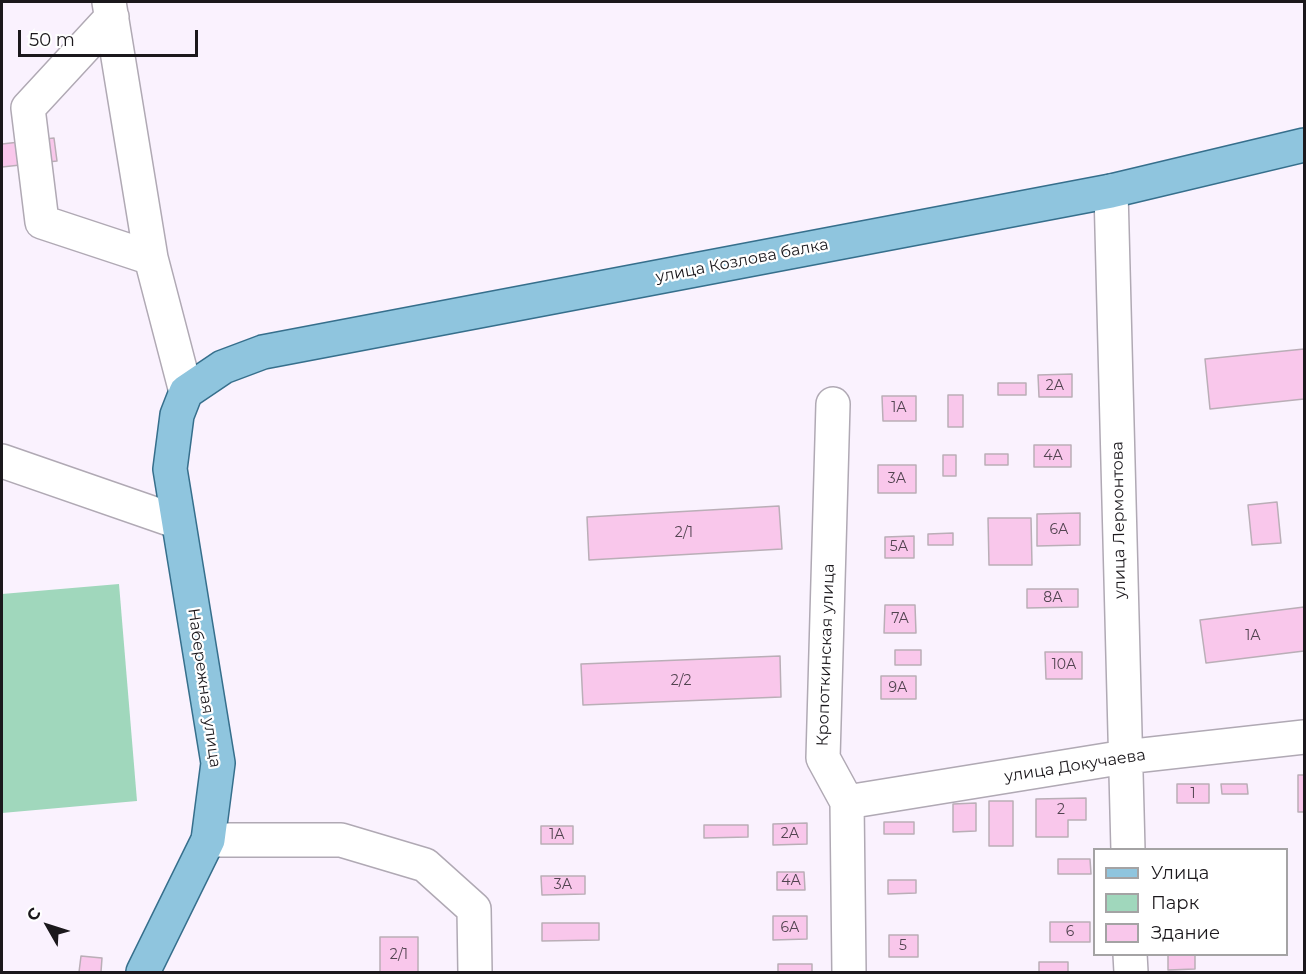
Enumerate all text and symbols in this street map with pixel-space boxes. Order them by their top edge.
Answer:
scale bar [21,18,201,56]
text: 50 m [29,29,75,51]
street label: улица Козлова балка [654,235,830,287]
house number: 2А [1046,378,1064,394]
house number: 1А [891,400,907,416]
street label: улица Лермонтова [1108,441,1130,599]
house number: 4А [1043,448,1063,464]
house number: 3А [888,471,906,487]
house number: 6А [1049,522,1069,538]
house number: 2/1 [675,525,693,541]
house number: 5А [890,539,908,555]
street label: Кропоткинская улица [813,563,839,747]
house number: 8А [1043,590,1063,606]
street label: Набережная улица [183,607,225,769]
house number: 7А [891,611,909,627]
house number: 1А [1245,628,1261,644]
house number: 10А [1052,657,1076,673]
house number: 2/2 [671,673,691,689]
house number: 9А [889,680,907,696]
street label: улица Докучаева [1003,745,1147,787]
house number: 1 [1190,786,1196,802]
house number: 2 [1057,802,1065,818]
house number: 2А [781,826,799,842]
house number: 1А [549,827,565,843]
legend [1093,848,1288,956]
text: Улица [1151,862,1209,884]
house number: 4А [781,873,801,889]
house number: 3А [554,877,572,893]
text: Парк [1151,892,1199,914]
north arrow [18,896,78,956]
text: С [23,904,45,925]
house number: 6А [780,920,800,936]
text: Здание [1151,922,1220,944]
house number: 6 [1066,924,1074,940]
house number: 5 [899,938,907,954]
house number: 2/1 [390,947,408,963]

